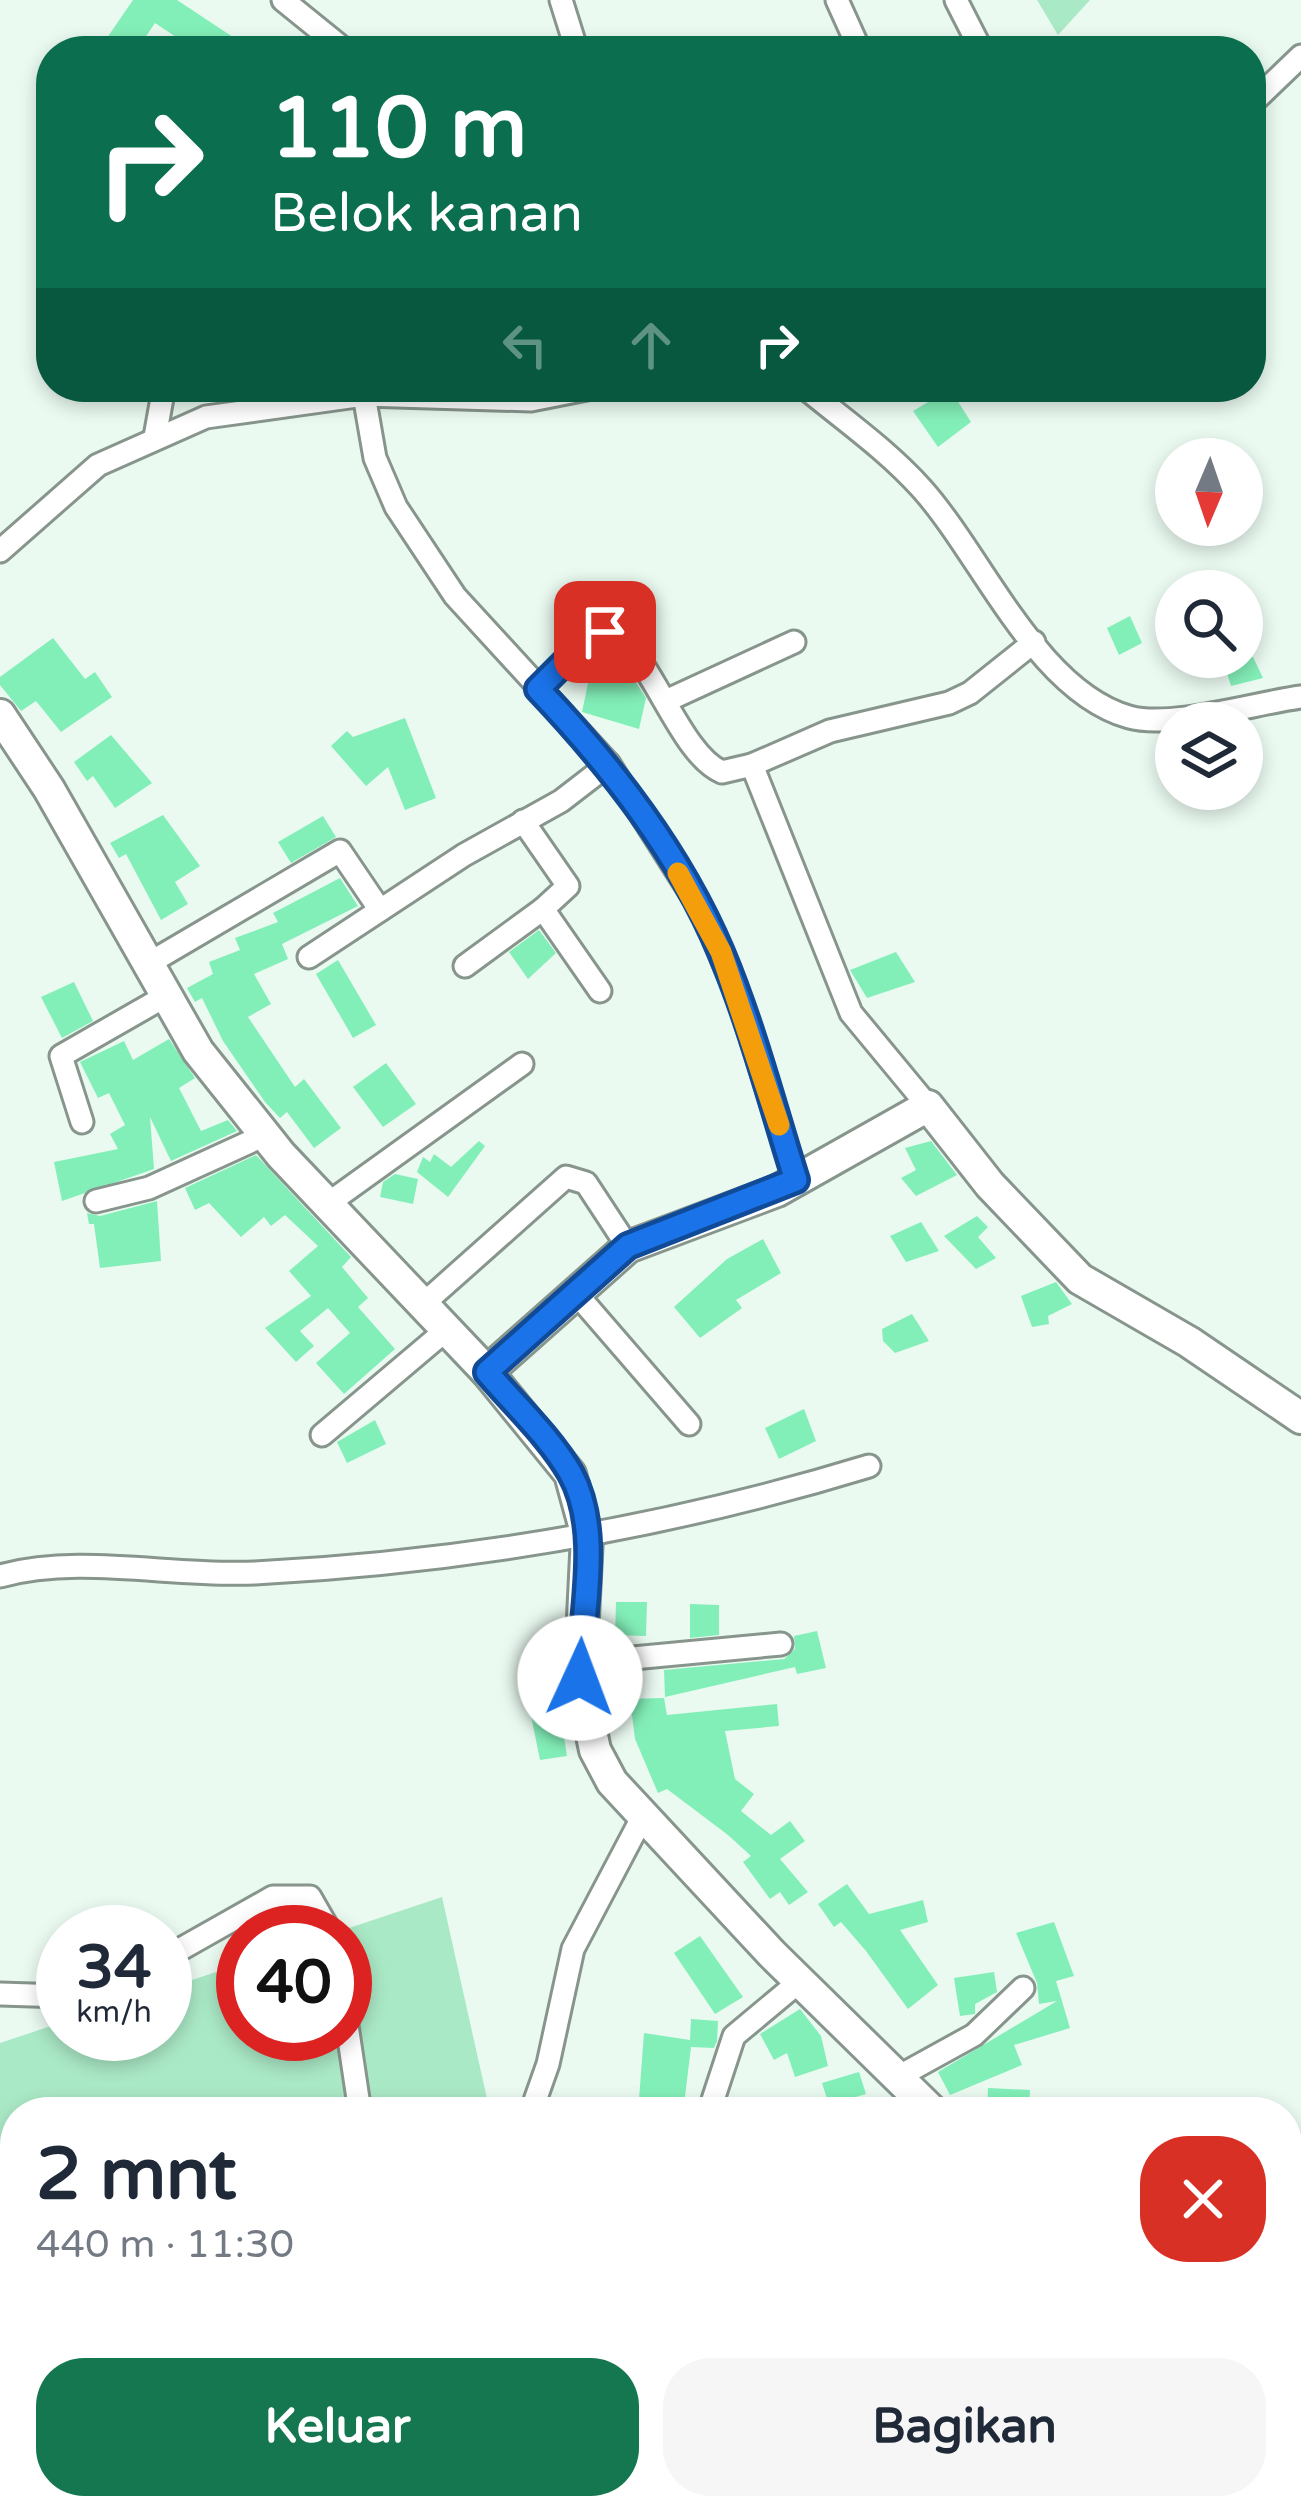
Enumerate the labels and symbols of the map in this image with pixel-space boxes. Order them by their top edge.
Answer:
north arrow [1155,438,1263,546]
pin [554,581,656,683]
position arrow [517,1615,643,1741]
speed limit sign: 40 [216,1905,372,2061]

